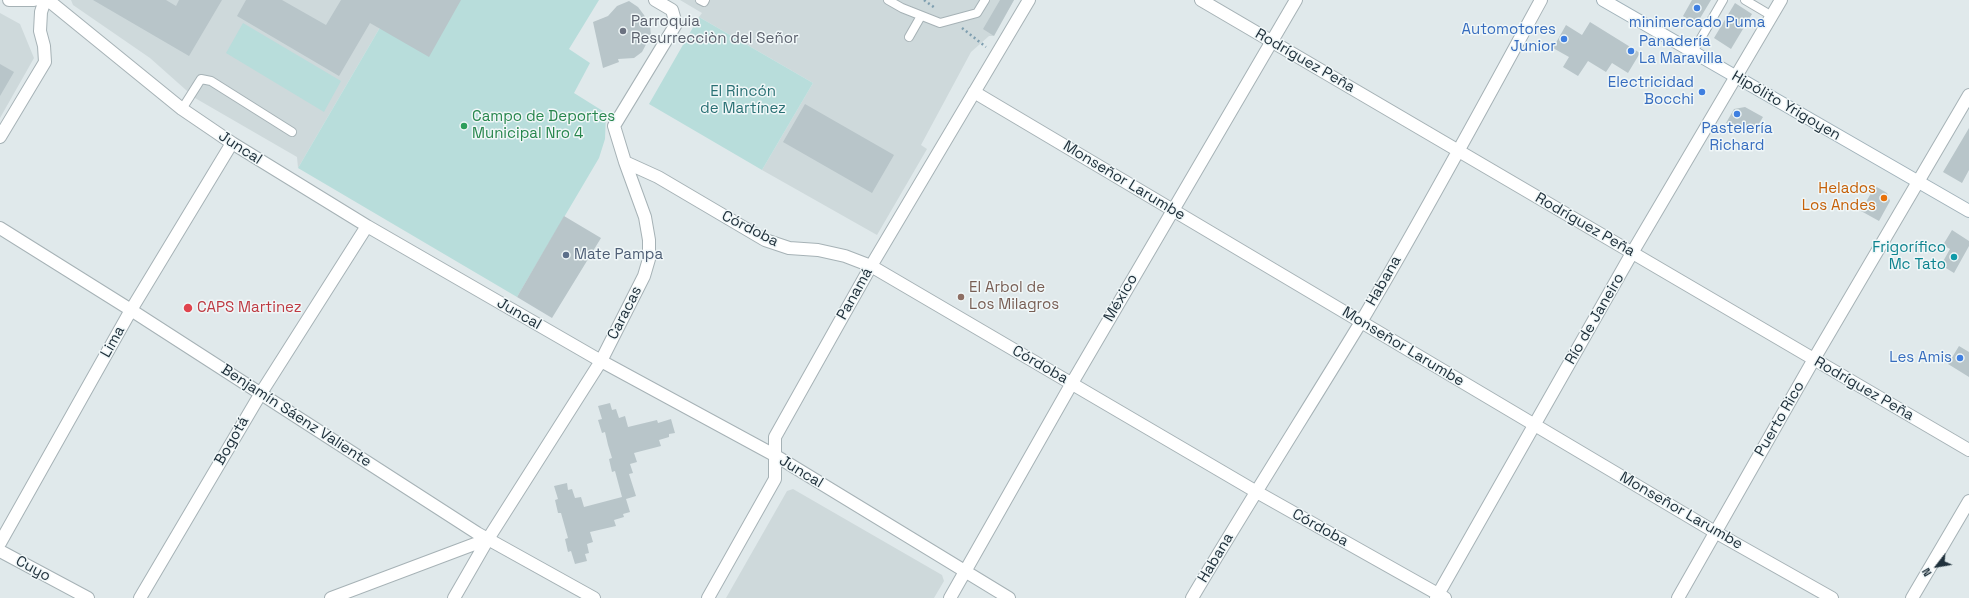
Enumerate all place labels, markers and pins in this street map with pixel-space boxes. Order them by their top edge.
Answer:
marker: minimercado Puma [1692,3,1702,13]
place label: Parroquia Resurrecciòn del Señor [631,13,799,48]
place label: minimercado Puma [1629,14,1765,32]
place label: Automotores Junior [1462,21,1556,56]
marker: Parroquia Resurrecciòn del Señor [618,26,628,36]
place label: Panadería La Maravilla [1639,33,1723,68]
marker: Automotores Junior [1559,34,1569,44]
marker: Panadería La Maravilla [1626,46,1636,56]
place label: Electricidad Bocchi [1608,74,1694,109]
marker: Electricidad Bocchi [1697,87,1707,97]
place label: Campo de Deportes Municipal Nro 4 [472,108,615,143]
marker: Pastelería Richard [1732,109,1742,119]
place label: Pastelería Richard [1701,120,1773,155]
marker: Campo de Deportes Municipal Nro 4 [459,121,469,131]
place label: Helados Los Andes [1802,180,1876,215]
marker: Helados Los Andes [1879,193,1889,203]
place label: Frigorífico Mc Tato [1872,239,1946,274]
place label: Mate Pampa [574,246,663,264]
marker: Mate Pampa [561,250,571,260]
marker: Frigorífico Mc Tato [1949,252,1959,262]
place label: El Arbol de Los Milagros [969,279,1059,314]
marker: El Arbol de Los Milagros [956,292,966,302]
place label: CAPS Martinez [197,299,301,317]
marker: CAPS Martinez [182,302,194,314]
place label: Les Amis [1889,349,1952,367]
marker: Les Amis [1955,353,1965,363]

